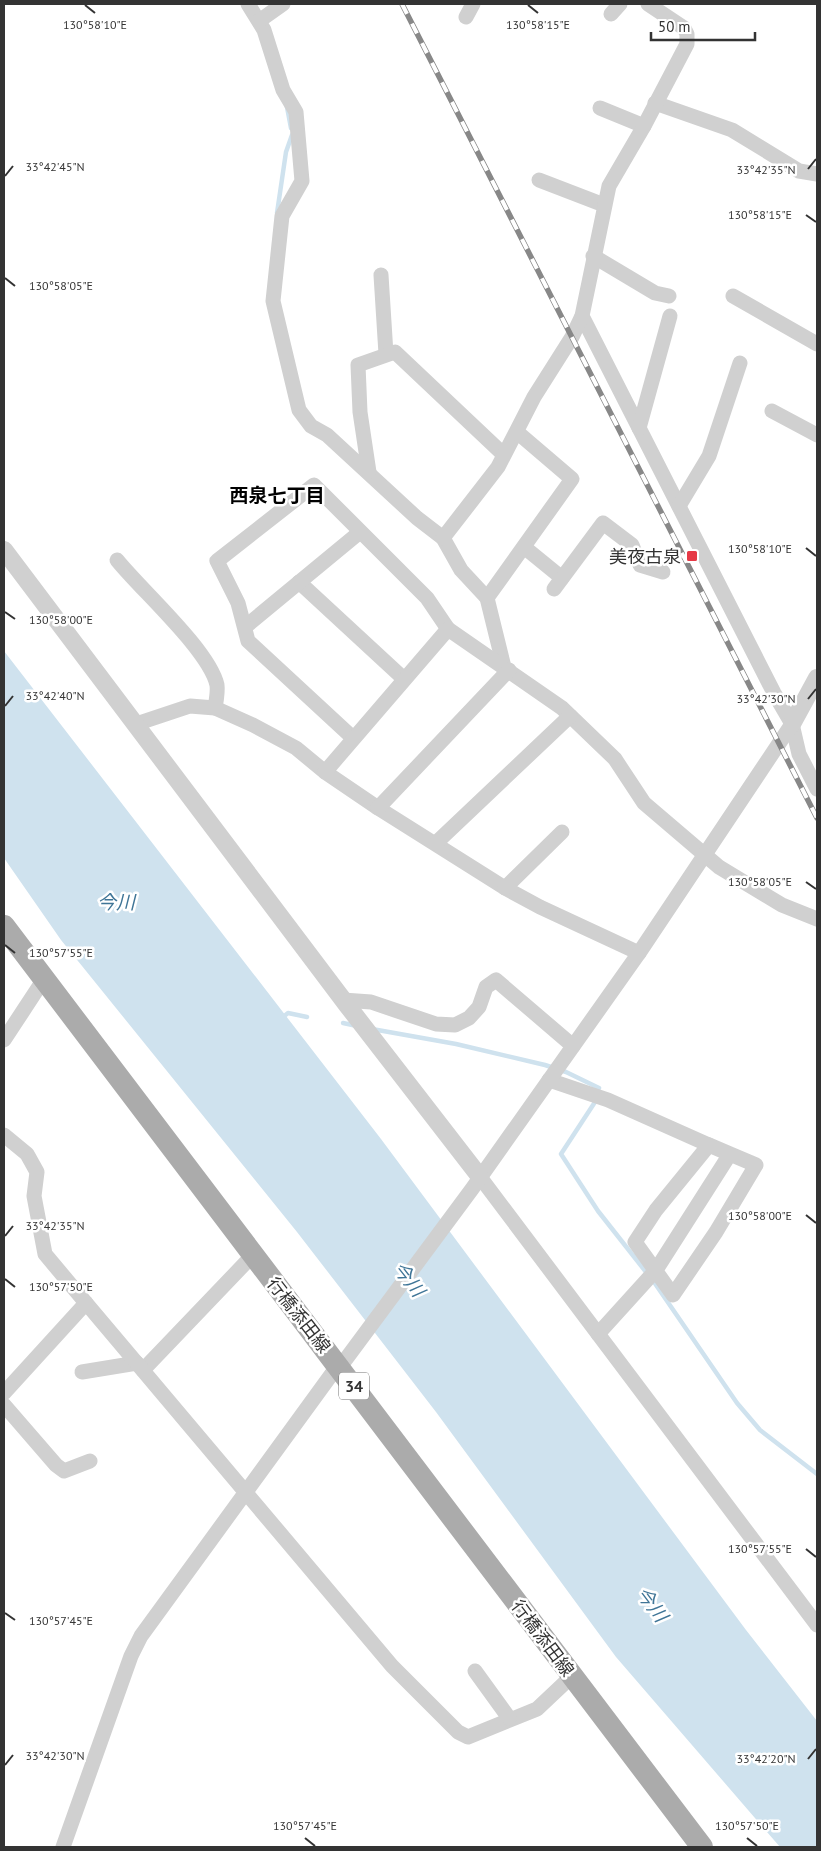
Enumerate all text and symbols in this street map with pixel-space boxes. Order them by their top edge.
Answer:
scale bar [651,10,755,42]
text: 130°58'10"E [63,17,127,32]
text: 130°58'15"E [506,17,570,32]
text: 50 m [658,17,691,36]
text: 33°42'45"N [25,159,85,174]
text: 33°42'35"N [736,162,796,177]
text: 130°58'15"E [728,207,792,222]
text: 130°58'05"E [29,278,93,293]
district label: 西泉七丁目 [229,483,325,507]
text: 130°58'10"E [728,541,792,556]
place label: 美夜古泉 [609,545,681,568]
marker: 美夜古泉 [685,549,699,563]
text: 130°58'00"E [29,612,93,627]
text: 33°42'40"N [25,688,85,703]
text: 33°42'30"N [736,691,796,706]
text: 130°58'05"E [728,874,792,889]
water label: 今川 [97,890,137,914]
text: 130°57'55"E [29,945,93,960]
text: 130°58'00"E [728,1208,792,1223]
text: 33°42'35"N [25,1218,85,1233]
water label: 今川 [388,1257,431,1303]
street label: 行橋添田線 [262,1272,336,1358]
text: 130°57'50"E [29,1279,93,1294]
road number: 34 [339,1372,369,1400]
text: 130°57'55"E [728,1541,792,1556]
water label: 今川 [631,1582,674,1628]
street label: 行橋添田線 [507,1595,579,1681]
text: 130°57'45"E [29,1613,93,1628]
text: 33°42'30"N [25,1748,85,1763]
text: 33°42'20"N [736,1751,796,1766]
text: 130°57'45"E [273,1818,337,1833]
text: 130°57'50"E [715,1818,779,1833]

